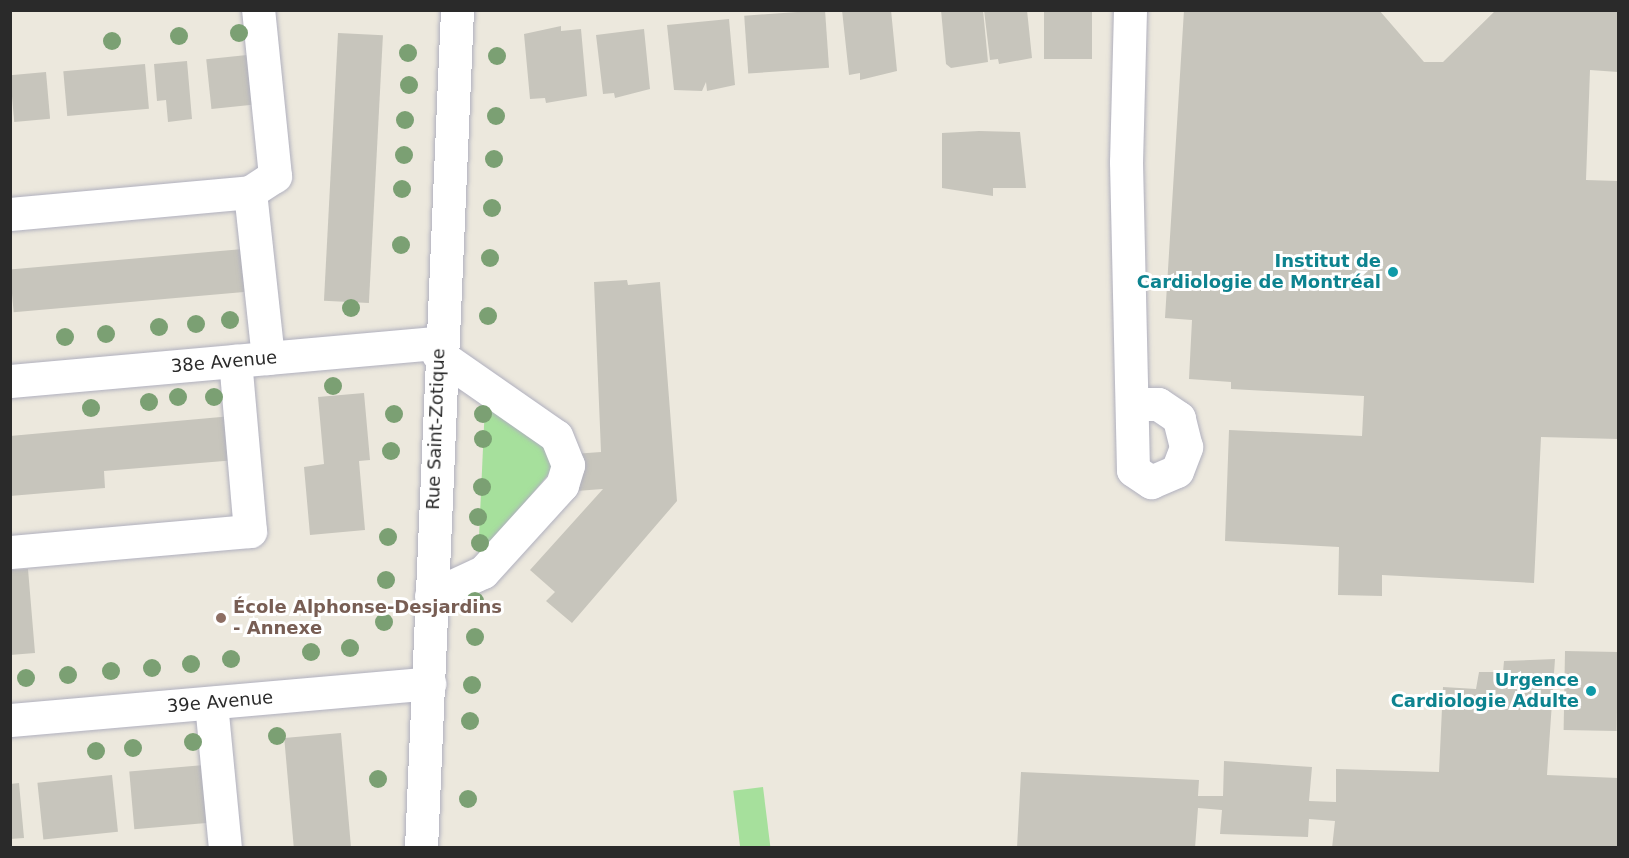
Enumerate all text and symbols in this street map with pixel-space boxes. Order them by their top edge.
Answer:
place label: Institut de Cardiologie de Montréal [1137,251,1381,294]
marker: Institut de Cardiologie de Montréal [1386,265,1400,279]
street label: 38e Avenue [170,347,278,377]
street label: Rue Saint-Zotique [422,348,450,510]
place label: École Alphonse-Desjardins - Annexe [233,597,502,640]
marker: École Alphonse-Desjardins - Annexe [214,611,228,625]
place label: Urgence Cardiologie Adulte [1391,670,1579,712]
marker: Urgence Cardiologie Adulte [1584,684,1598,698]
street label: 39e Avenue [166,687,274,717]

